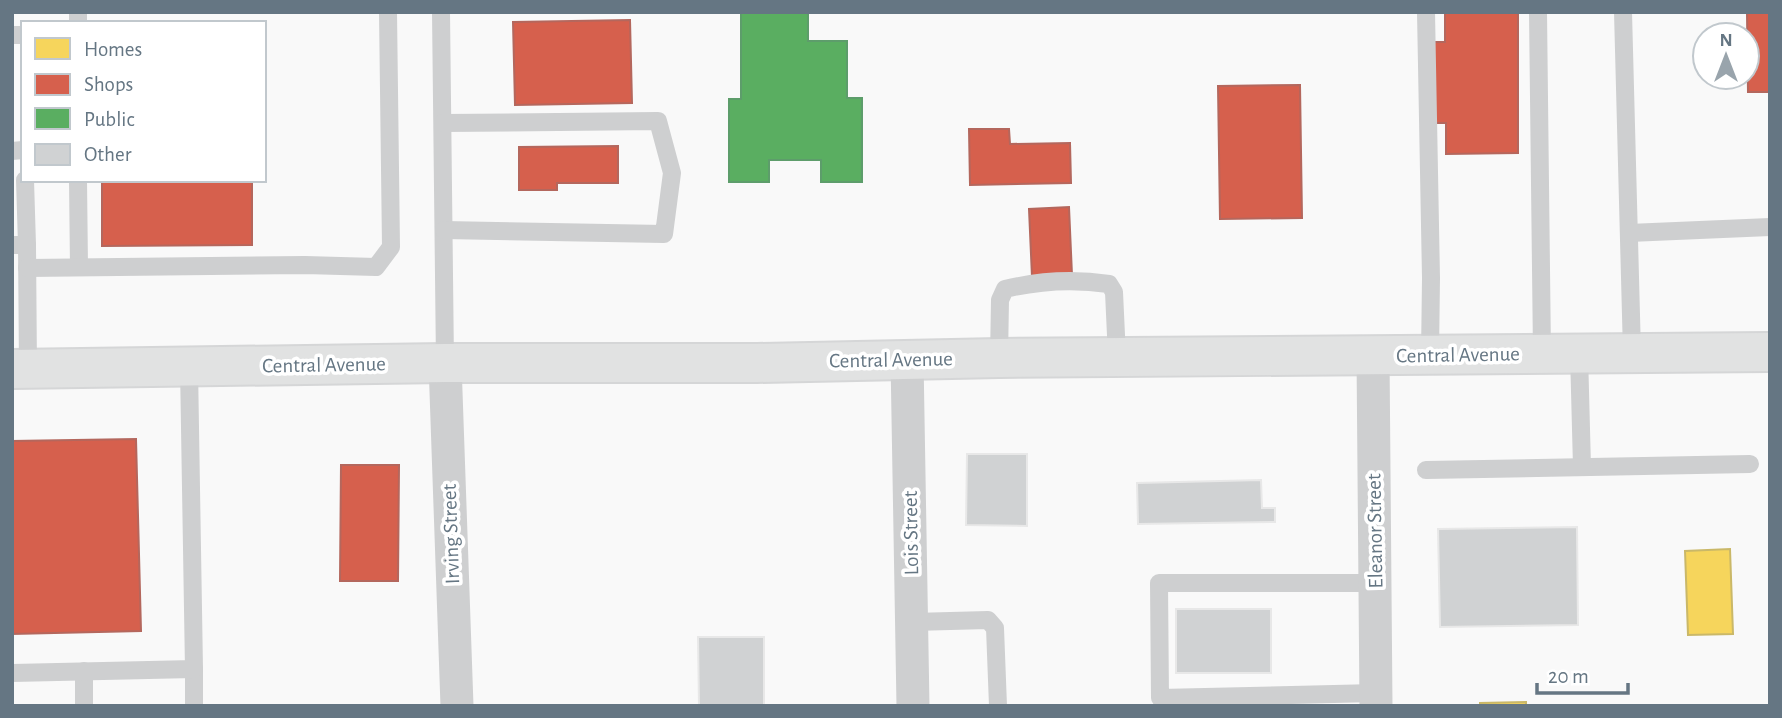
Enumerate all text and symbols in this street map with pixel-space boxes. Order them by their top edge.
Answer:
legend [21,21,266,182]
north arrow [1691,21,1761,91]
text: N [1719,31,1733,50]
text: Homes [84,39,142,60]
text: Shops [84,74,133,95]
text: Public [84,109,134,130]
text: Other [84,144,132,165]
street label: Central Avenue [1396,343,1520,367]
street label: Central Avenue [829,348,953,372]
street label: Central Avenue [262,353,386,377]
street label: Eleanor Street [1363,473,1387,589]
street label: Irving Street [439,483,463,585]
street label: Lois Street [900,490,922,575]
scale bar [1537,652,1628,696]
text: 20 m [1548,666,1589,687]

